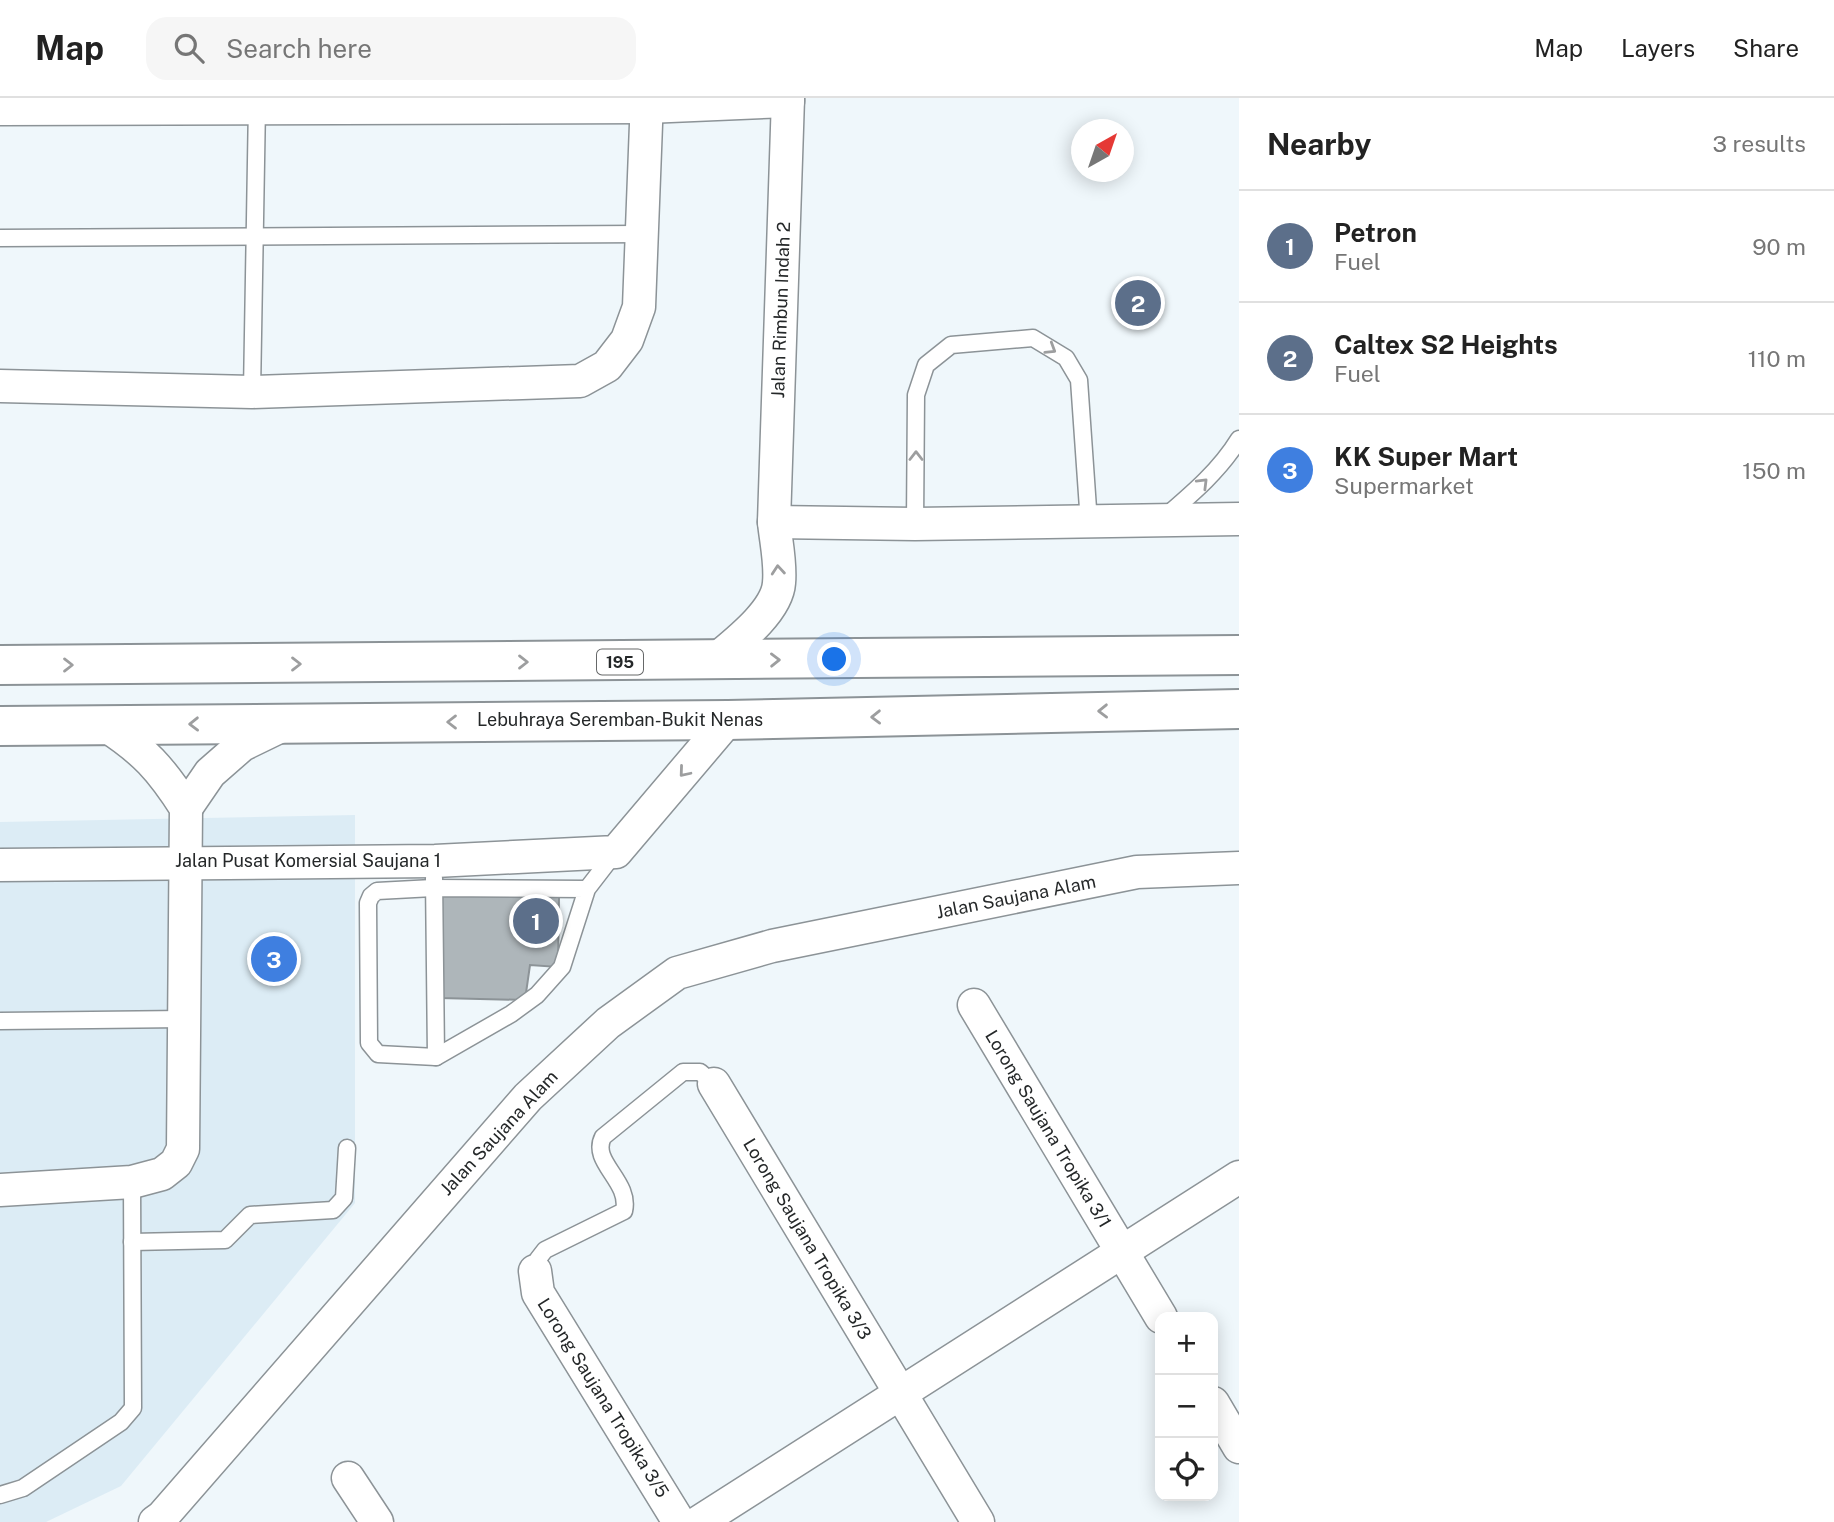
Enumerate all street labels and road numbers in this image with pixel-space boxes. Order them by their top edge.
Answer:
street label: Jalan Rimbun Indah 2 [767,221,794,399]
road number: 195 [597,650,643,674]
street label: Lebuhraya Seremban-Bukit Nenas [477,709,763,730]
street label: Jalan Pusat Komersial Saujana 1 [175,850,441,871]
street label: Jalan Saujana Alam [934,871,1098,922]
street label: Lorong Saujana Tropika 3/1 [981,1026,1116,1231]
street label: Jalan Saujana Alam [436,1066,562,1199]
street label: Lorong Saujana Tropika 3/3 [739,1134,876,1343]
street label: Lorong Saujana Tropika 3/5 [533,1294,673,1501]

